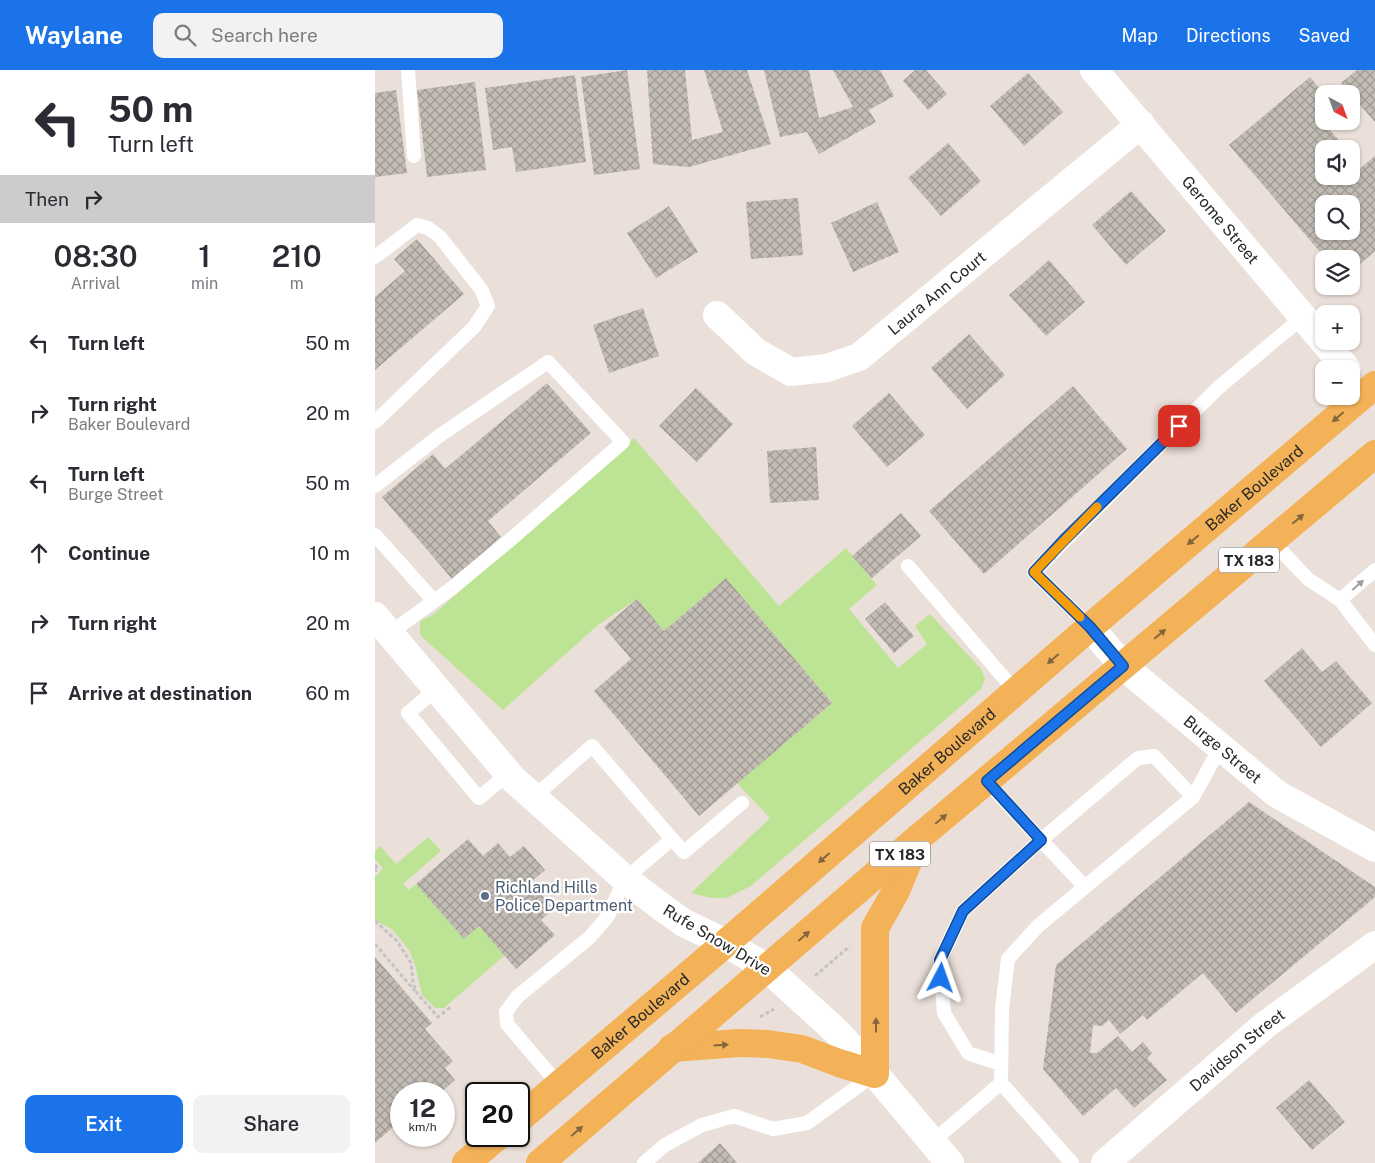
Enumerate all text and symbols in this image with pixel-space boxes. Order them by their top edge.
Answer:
search box [153,13,503,58]
text: Waylane [25,21,123,49]
icon: search [171,21,199,49]
text: Search here [211,24,318,46]
text: Map [1121,25,1158,46]
text: Directions [1186,25,1271,46]
text: Saved [1299,25,1350,46]
north arrow [1315,85,1360,130]
map controls [1315,85,1360,405]
text: 50 m [108,89,193,130]
icon: left [25,90,90,155]
text: Turn left [108,131,194,157]
button: sound [1315,140,1360,185]
street label: Gerome Street [1178,172,1263,268]
icon: right [79,185,107,213]
text: Then [25,188,69,210]
button: search [1315,195,1360,240]
text: 08:30 [53,238,138,274]
text: 1 [198,238,211,274]
text: 210 [272,238,322,274]
street label: Laura Ann Court [884,247,990,339]
button: layers [1315,250,1360,295]
text: Arrival [71,274,120,293]
text: min [191,274,218,293]
text: m [290,274,304,293]
button: + [1315,305,1360,350]
icon: left [25,329,53,357]
text: Turn left [68,332,145,354]
text: 50 m [305,332,350,354]
button: − [1315,360,1360,405]
text: Turn right [68,393,157,415]
icon: right [25,399,53,427]
text: 20 m [306,402,350,424]
pin [1158,405,1200,447]
one-way arrow [1332,411,1345,422]
icon: arrive [1165,412,1193,440]
text: Baker Boulevard [68,415,190,434]
street label: Baker Boulevard [1201,441,1307,535]
text: Turn left [68,463,145,485]
icon: left [25,469,53,497]
text: 50 m [305,472,350,494]
text: Burge Street [68,485,163,504]
one-way arrow [1291,513,1304,524]
one-way arrow [1187,534,1199,545]
icon: ahead [25,539,53,567]
text: Continue [68,542,150,564]
text: 10 m [310,542,350,564]
road number: TX 183 [1219,548,1279,572]
one-way arrow [1351,580,1364,591]
icon: right [25,609,53,637]
text: Turn right [68,612,157,634]
text: 20 m [306,612,350,634]
one-way arrow [1153,629,1166,640]
one-way arrow [1047,654,1060,665]
icon: arrive [25,679,53,707]
text: Arrive at destination [68,682,252,704]
text: 60 m [306,682,350,704]
street label: Baker Boulevard [894,704,999,799]
street label: Burge Street [1180,711,1266,787]
one-way arrow [934,813,946,825]
road number: TX 183 [870,842,930,866]
one-way arrow [819,852,831,864]
place label: Richland Hills Police Department [495,878,633,915]
marker: Richland Hills Police Department [479,890,491,902]
street label: Rufe Snow Drive [660,900,774,980]
one-way arrow [797,930,809,942]
position arrow [914,951,966,1003]
street label: Baker Boulevard [587,969,693,1063]
street label: Davidson Street [1186,1004,1288,1095]
one-way arrow [872,1017,880,1033]
one-way arrow [713,1040,729,1048]
speed limit sign: 20 [465,1082,530,1147]
text: 12 [409,1093,436,1123]
button: Exit [25,1095,183,1153]
button: Share [193,1095,350,1153]
text: km/h [408,1120,437,1134]
one-way arrow [571,1126,583,1137]

